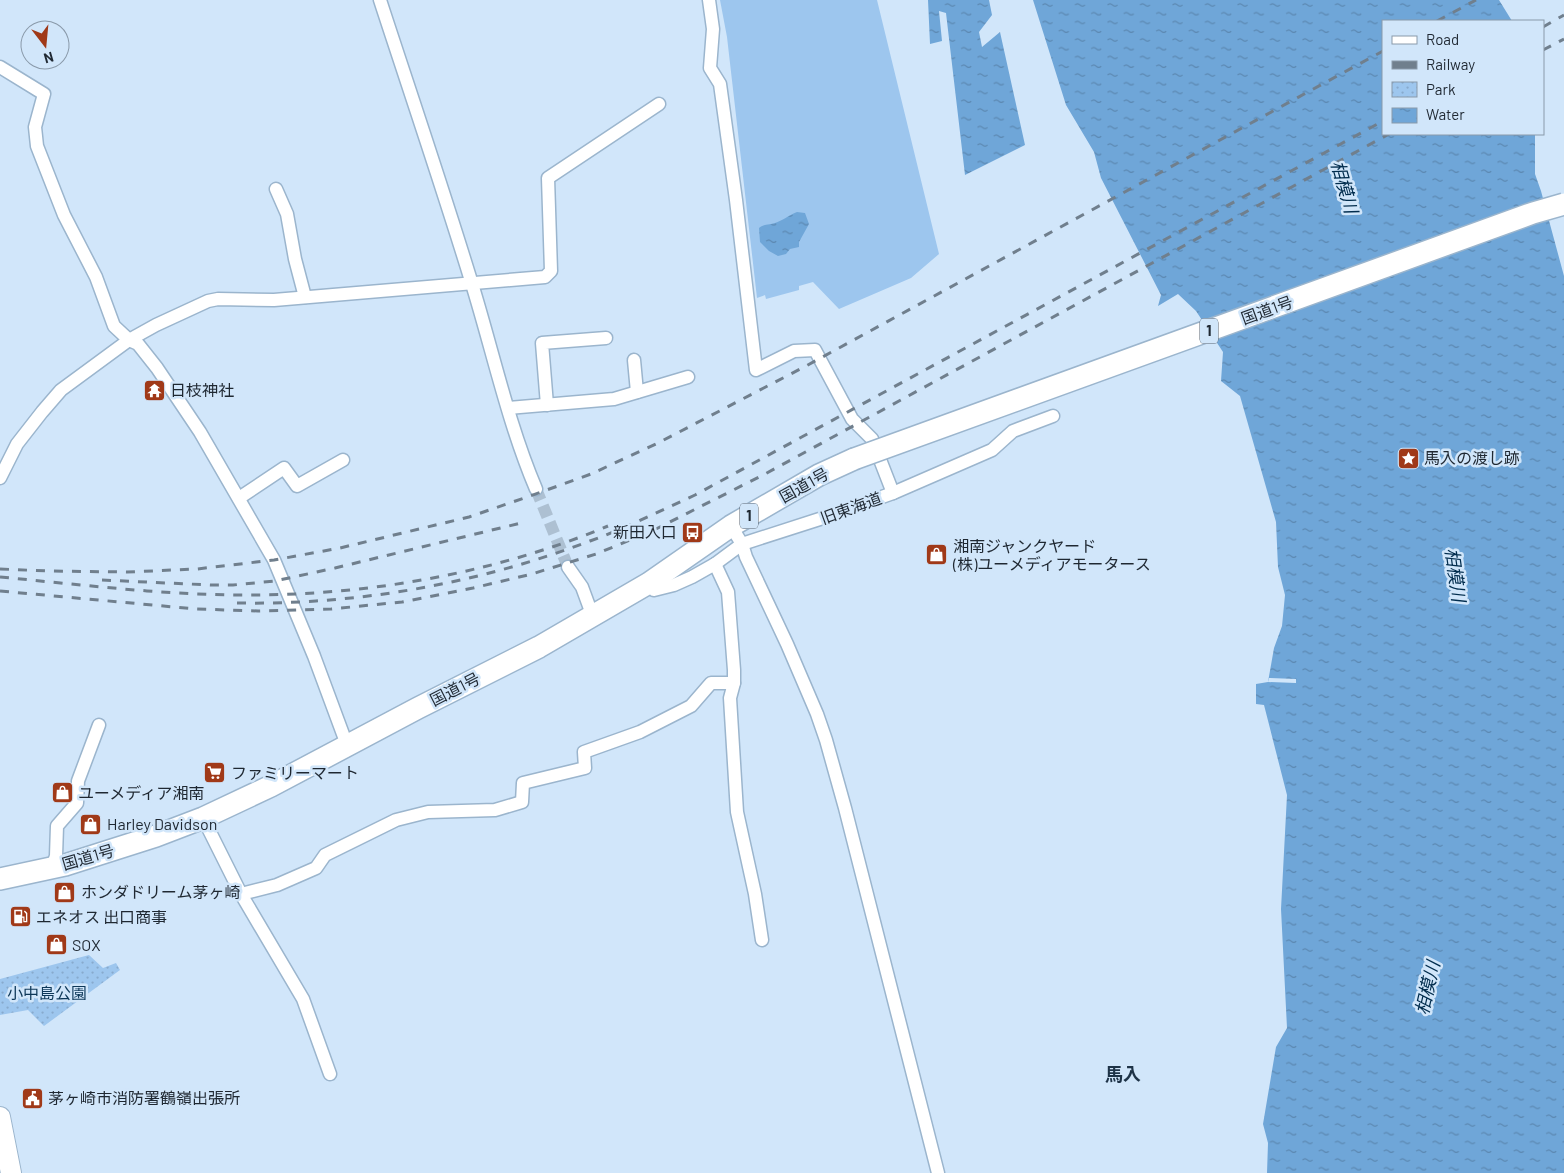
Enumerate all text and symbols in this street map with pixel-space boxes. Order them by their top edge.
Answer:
north arrow [20,20,70,70]
legend [1382,20,1544,135]
text: Road [1426,30,1459,48]
text: N [42,49,56,67]
text: Railway [1426,55,1475,73]
text: Park [1426,80,1456,98]
text: Water [1426,105,1465,123]
water label: 相模川 [1327,158,1364,218]
street label: 国道1号 [1238,291,1295,328]
road number: 1 [1200,318,1218,344]
temple icon: 日枝神社 [142,378,166,402]
place label: 日枝神社 [170,380,234,399]
place icon: 馬入の渡し跡 [1396,446,1420,470]
place label: 馬入の渡し跡 [1424,448,1520,467]
street label: 国道1号 [776,463,832,506]
street label: 旧東海道 [818,488,884,527]
road number: 1 [740,504,758,528]
bus stop icon: 新田入口 [681,520,705,544]
place label: 新田入口 [613,522,677,541]
place label: 湘南ジャンクヤード (株)ユーメディアモータース [952,536,1151,573]
shop icon: 湘南ジャンクヤード (株)ユーメディアモータース [925,543,949,567]
water label: 相模川 [1441,547,1471,605]
street label: 国道1号 [427,668,483,709]
supermarket icon: ファミリーマート [203,761,227,785]
place label: ファミリーマート [231,763,359,782]
shop icon: ユーメディア湘南 [50,781,74,805]
place label: ユーメディア湘南 [78,783,204,802]
shop icon: Harley Davidson [79,812,103,836]
place label: Harley Davidson [107,814,217,833]
street label: 国道1号 [59,840,116,873]
shop icon: ホンダドリーム茅ヶ崎 [53,880,77,904]
place label: ホンダドリーム茅ヶ崎 [81,882,241,901]
fuel station icon: エネオス 出口商事 [8,905,32,929]
place label: エネオス 出口商事 [36,907,167,926]
shop icon: SOX [44,933,68,957]
place label: SOX [72,935,101,954]
water label: 相模川 [1410,957,1444,1017]
park label: 小中島公園 [7,983,87,1002]
district label: 馬入 [1105,1063,1141,1085]
public building icon: 茅ヶ崎市消防署鶴嶺出張所 [20,1086,44,1110]
place label: 茅ヶ崎市消防署鶴嶺出張所 [48,1088,240,1107]

